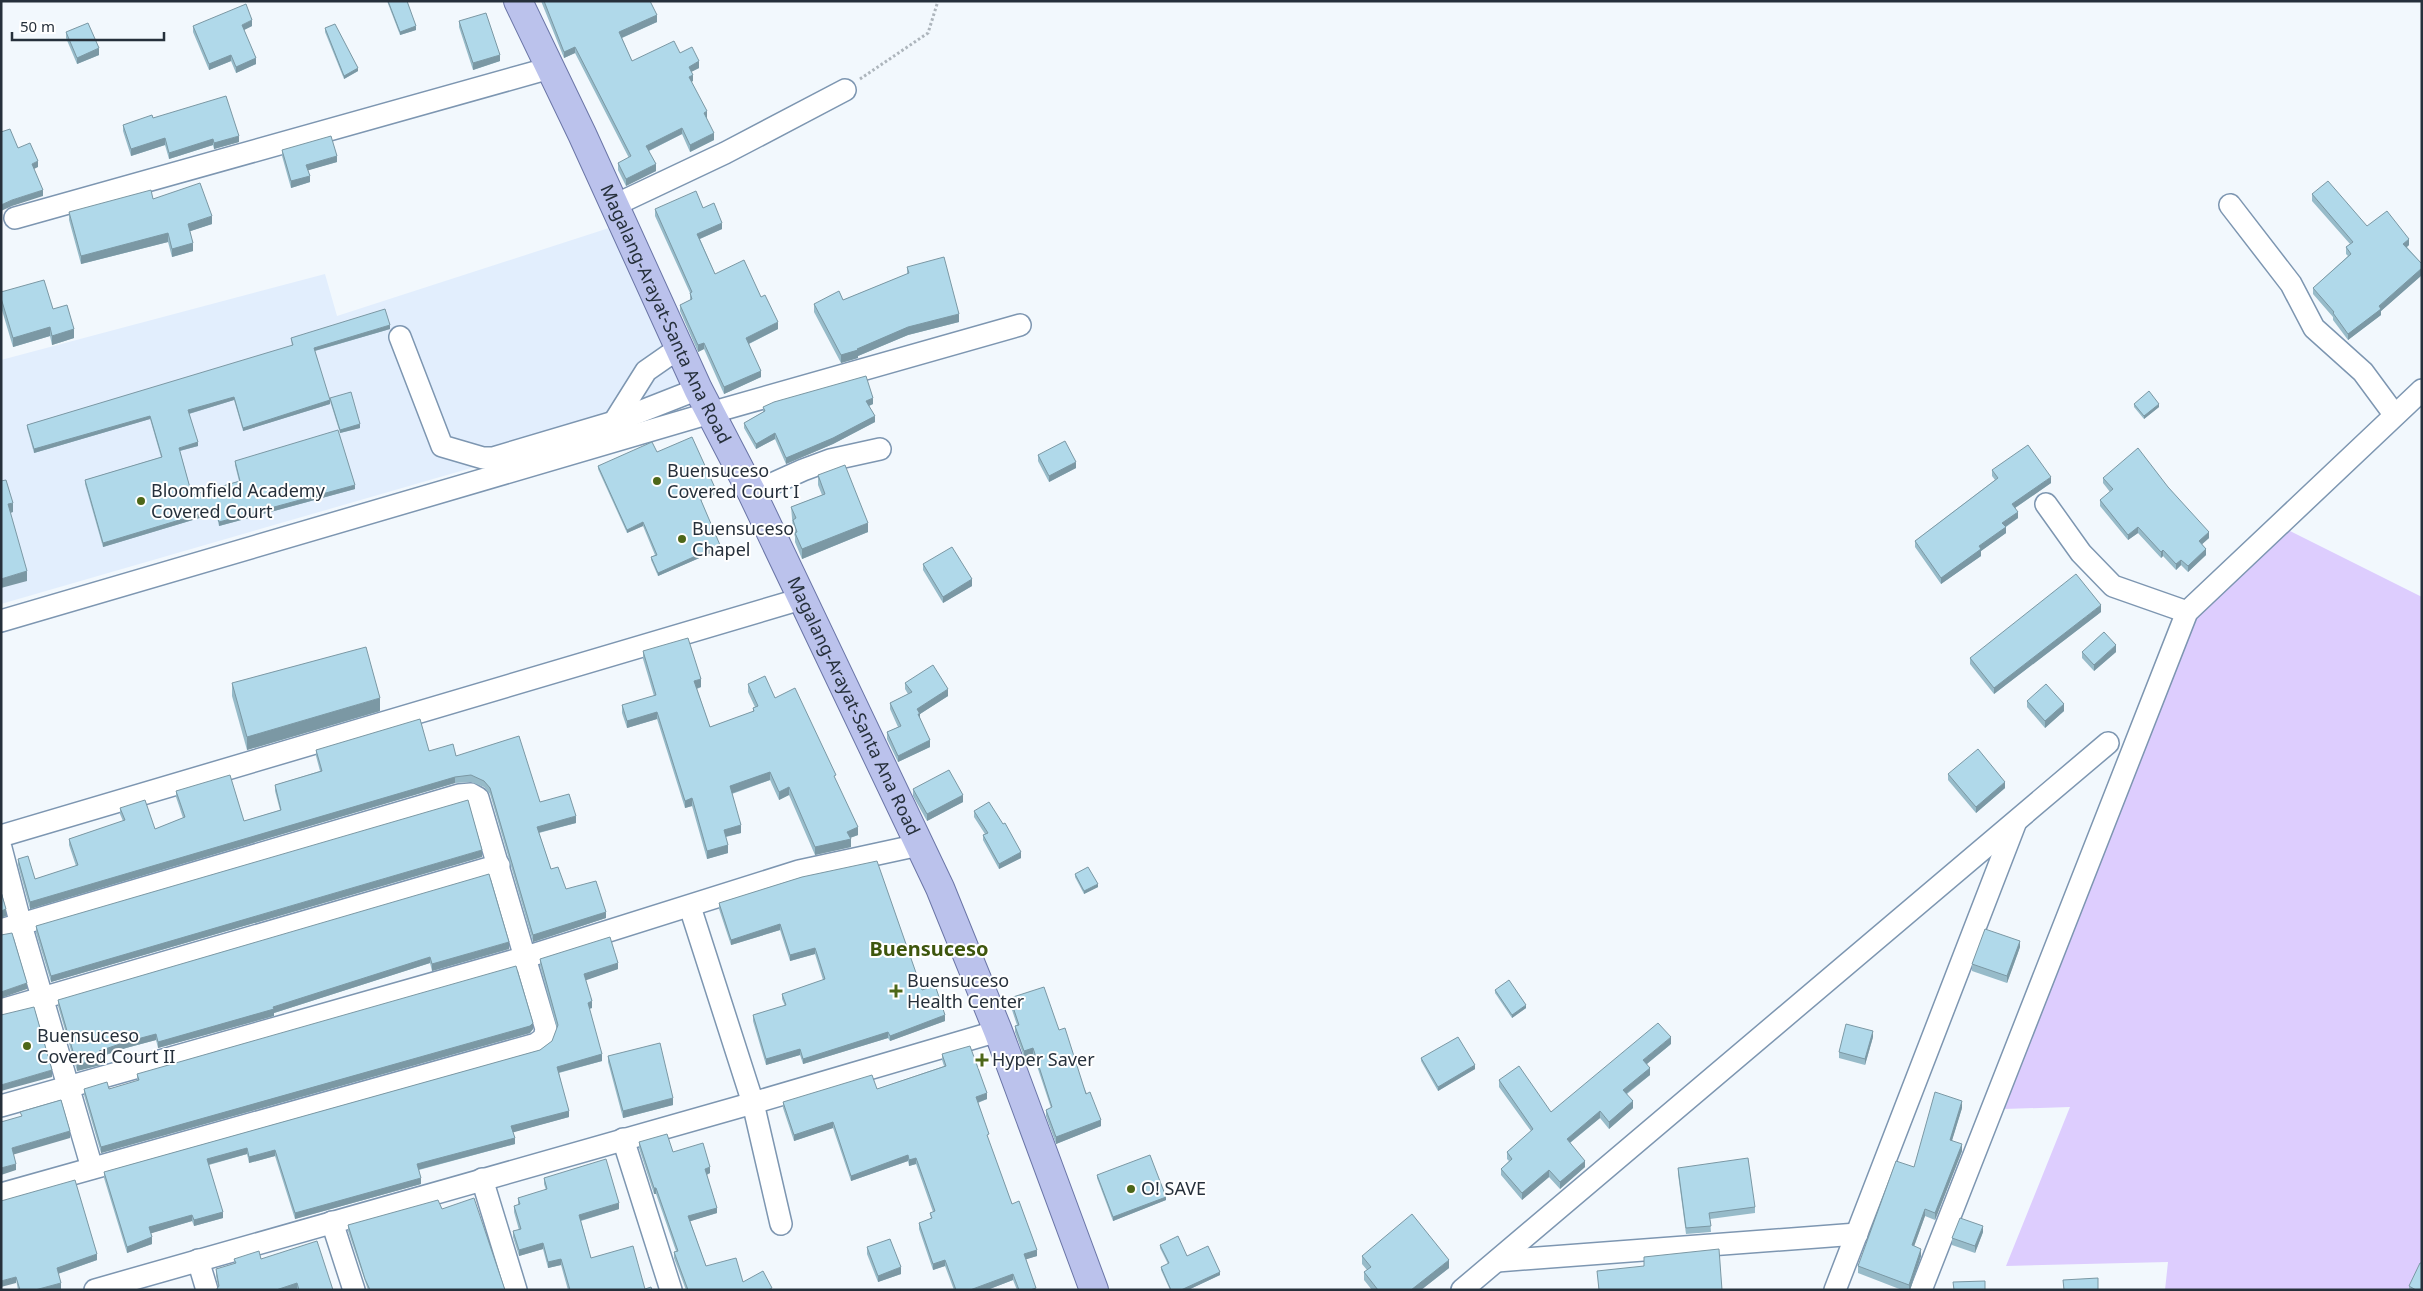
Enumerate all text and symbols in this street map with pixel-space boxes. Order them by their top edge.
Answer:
scale bar [12,10,165,42]
text: 50 m [20,16,55,36]
street label: Magalang-Arayat-Santa Ana Road [595,180,737,447]
place label: Buensuceso Covered Court I [667,458,799,503]
marker: Buensuceso Covered Court I [651,475,663,487]
place label: Bloomfield Academy Covered Court [151,478,326,523]
marker: Bloomfield Academy Covered Court [135,495,147,507]
place label: Buensuceso Chapel [692,516,794,561]
marker: Buensuceso Chapel [676,533,688,545]
street label: Magalang-Arayat-Santa Ana Road [783,572,926,839]
district label: Buensuceso [869,935,989,962]
place label: Buensuceso Health Center [907,968,1025,1013]
marker: Buensuceso Health Center [889,984,903,998]
place label: Buensuceso Covered Court II [37,1023,175,1068]
marker: Buensuceso Covered Court II [21,1040,33,1052]
place label: Hyper Saver [992,1047,1095,1071]
marker: Hyper Saver [976,1054,988,1066]
place label: O! SAVE [1141,1176,1206,1200]
marker: O! SAVE [1125,1183,1137,1195]

